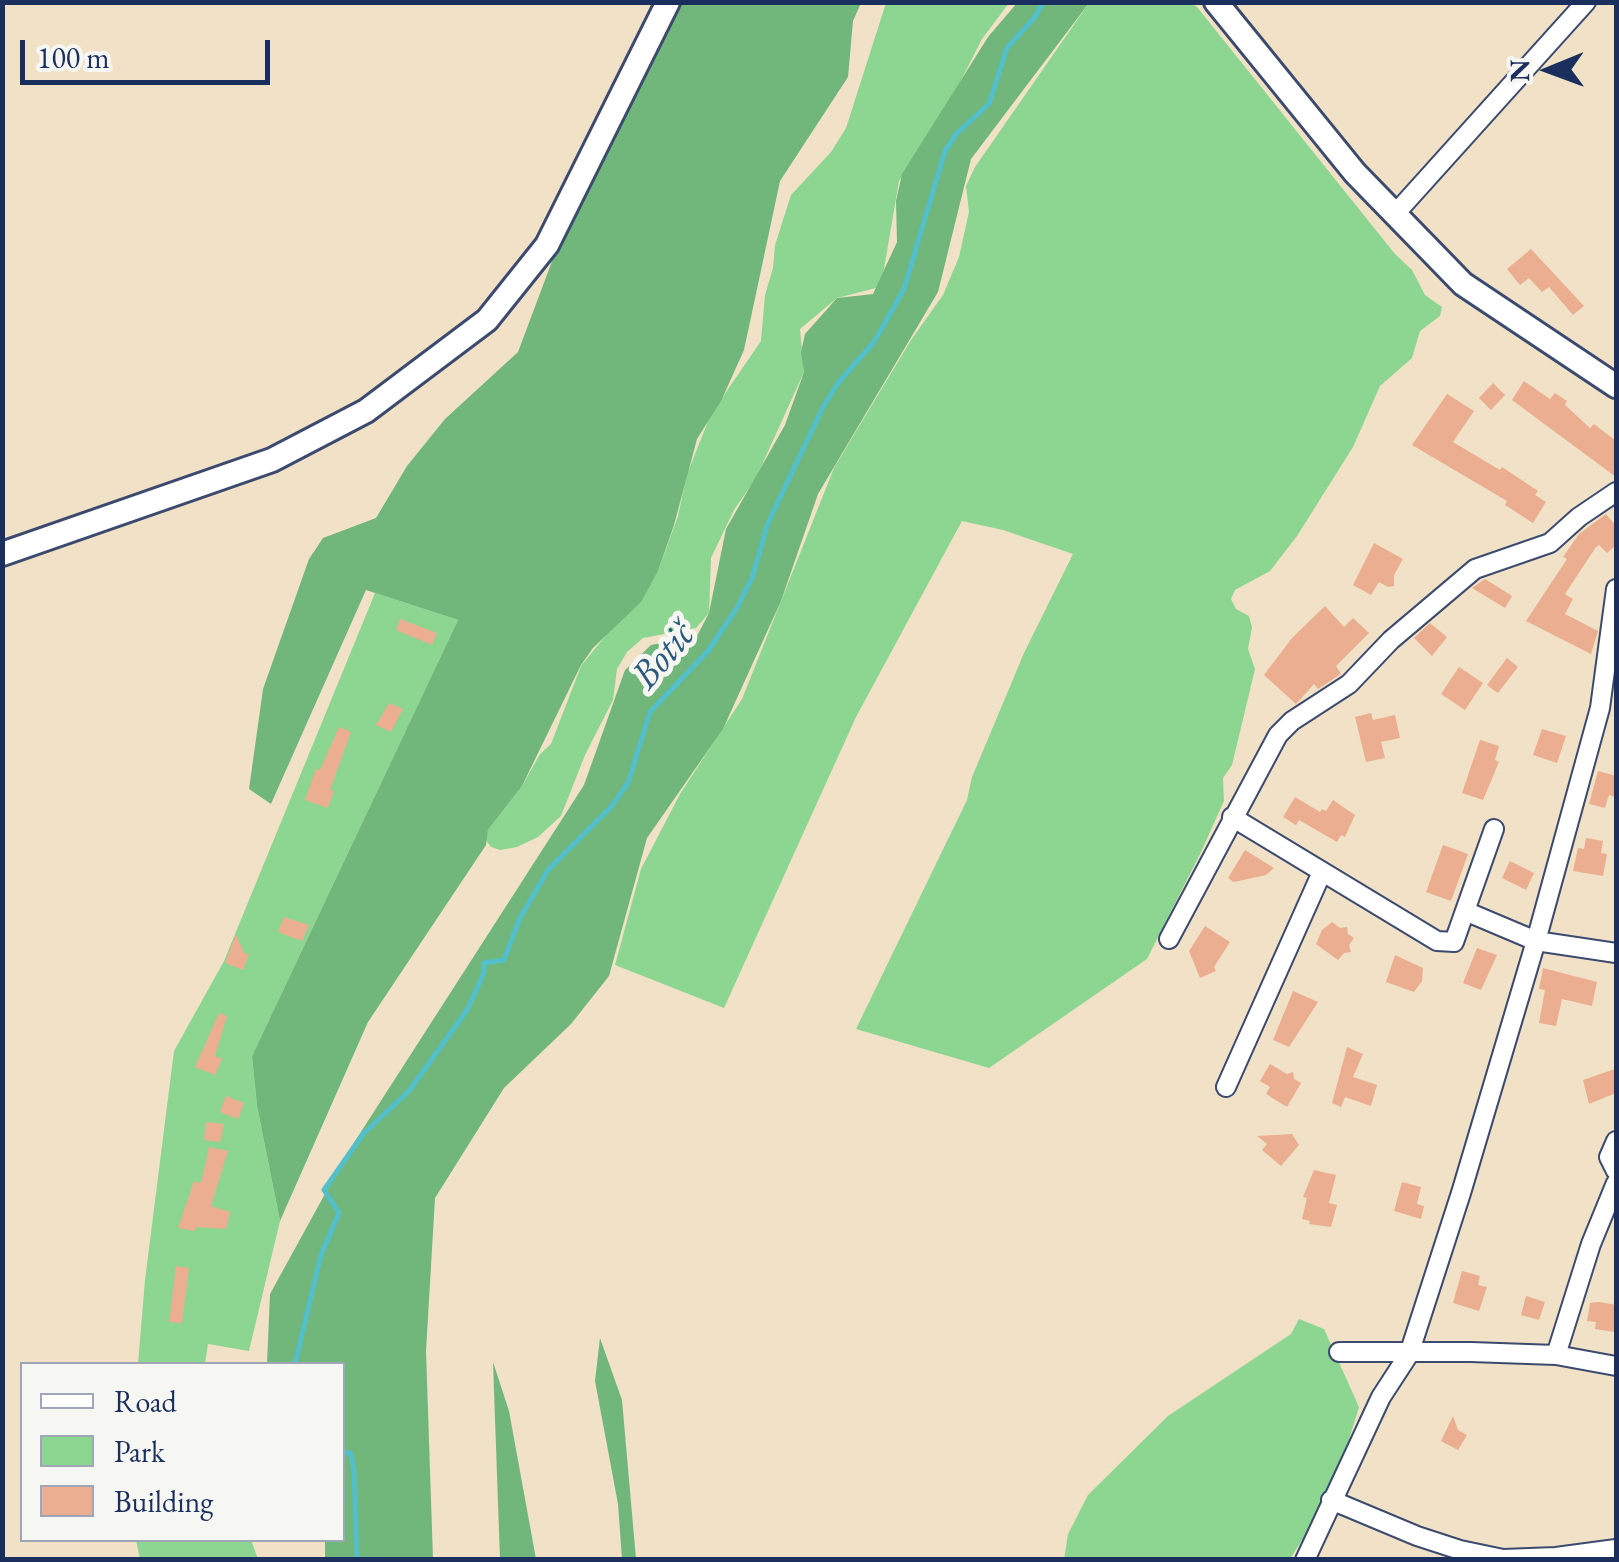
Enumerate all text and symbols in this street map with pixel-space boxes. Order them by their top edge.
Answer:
scale bar [25,20,275,82]
north arrow [1499,20,1599,120]
text: 100 m [37,38,110,77]
text: N [1501,59,1537,82]
water label: Botič [622,613,706,699]
legend [20,1362,345,1542]
text: Road [114,1382,177,1421]
text: Park [114,1432,165,1471]
text: Building [114,1482,213,1521]

